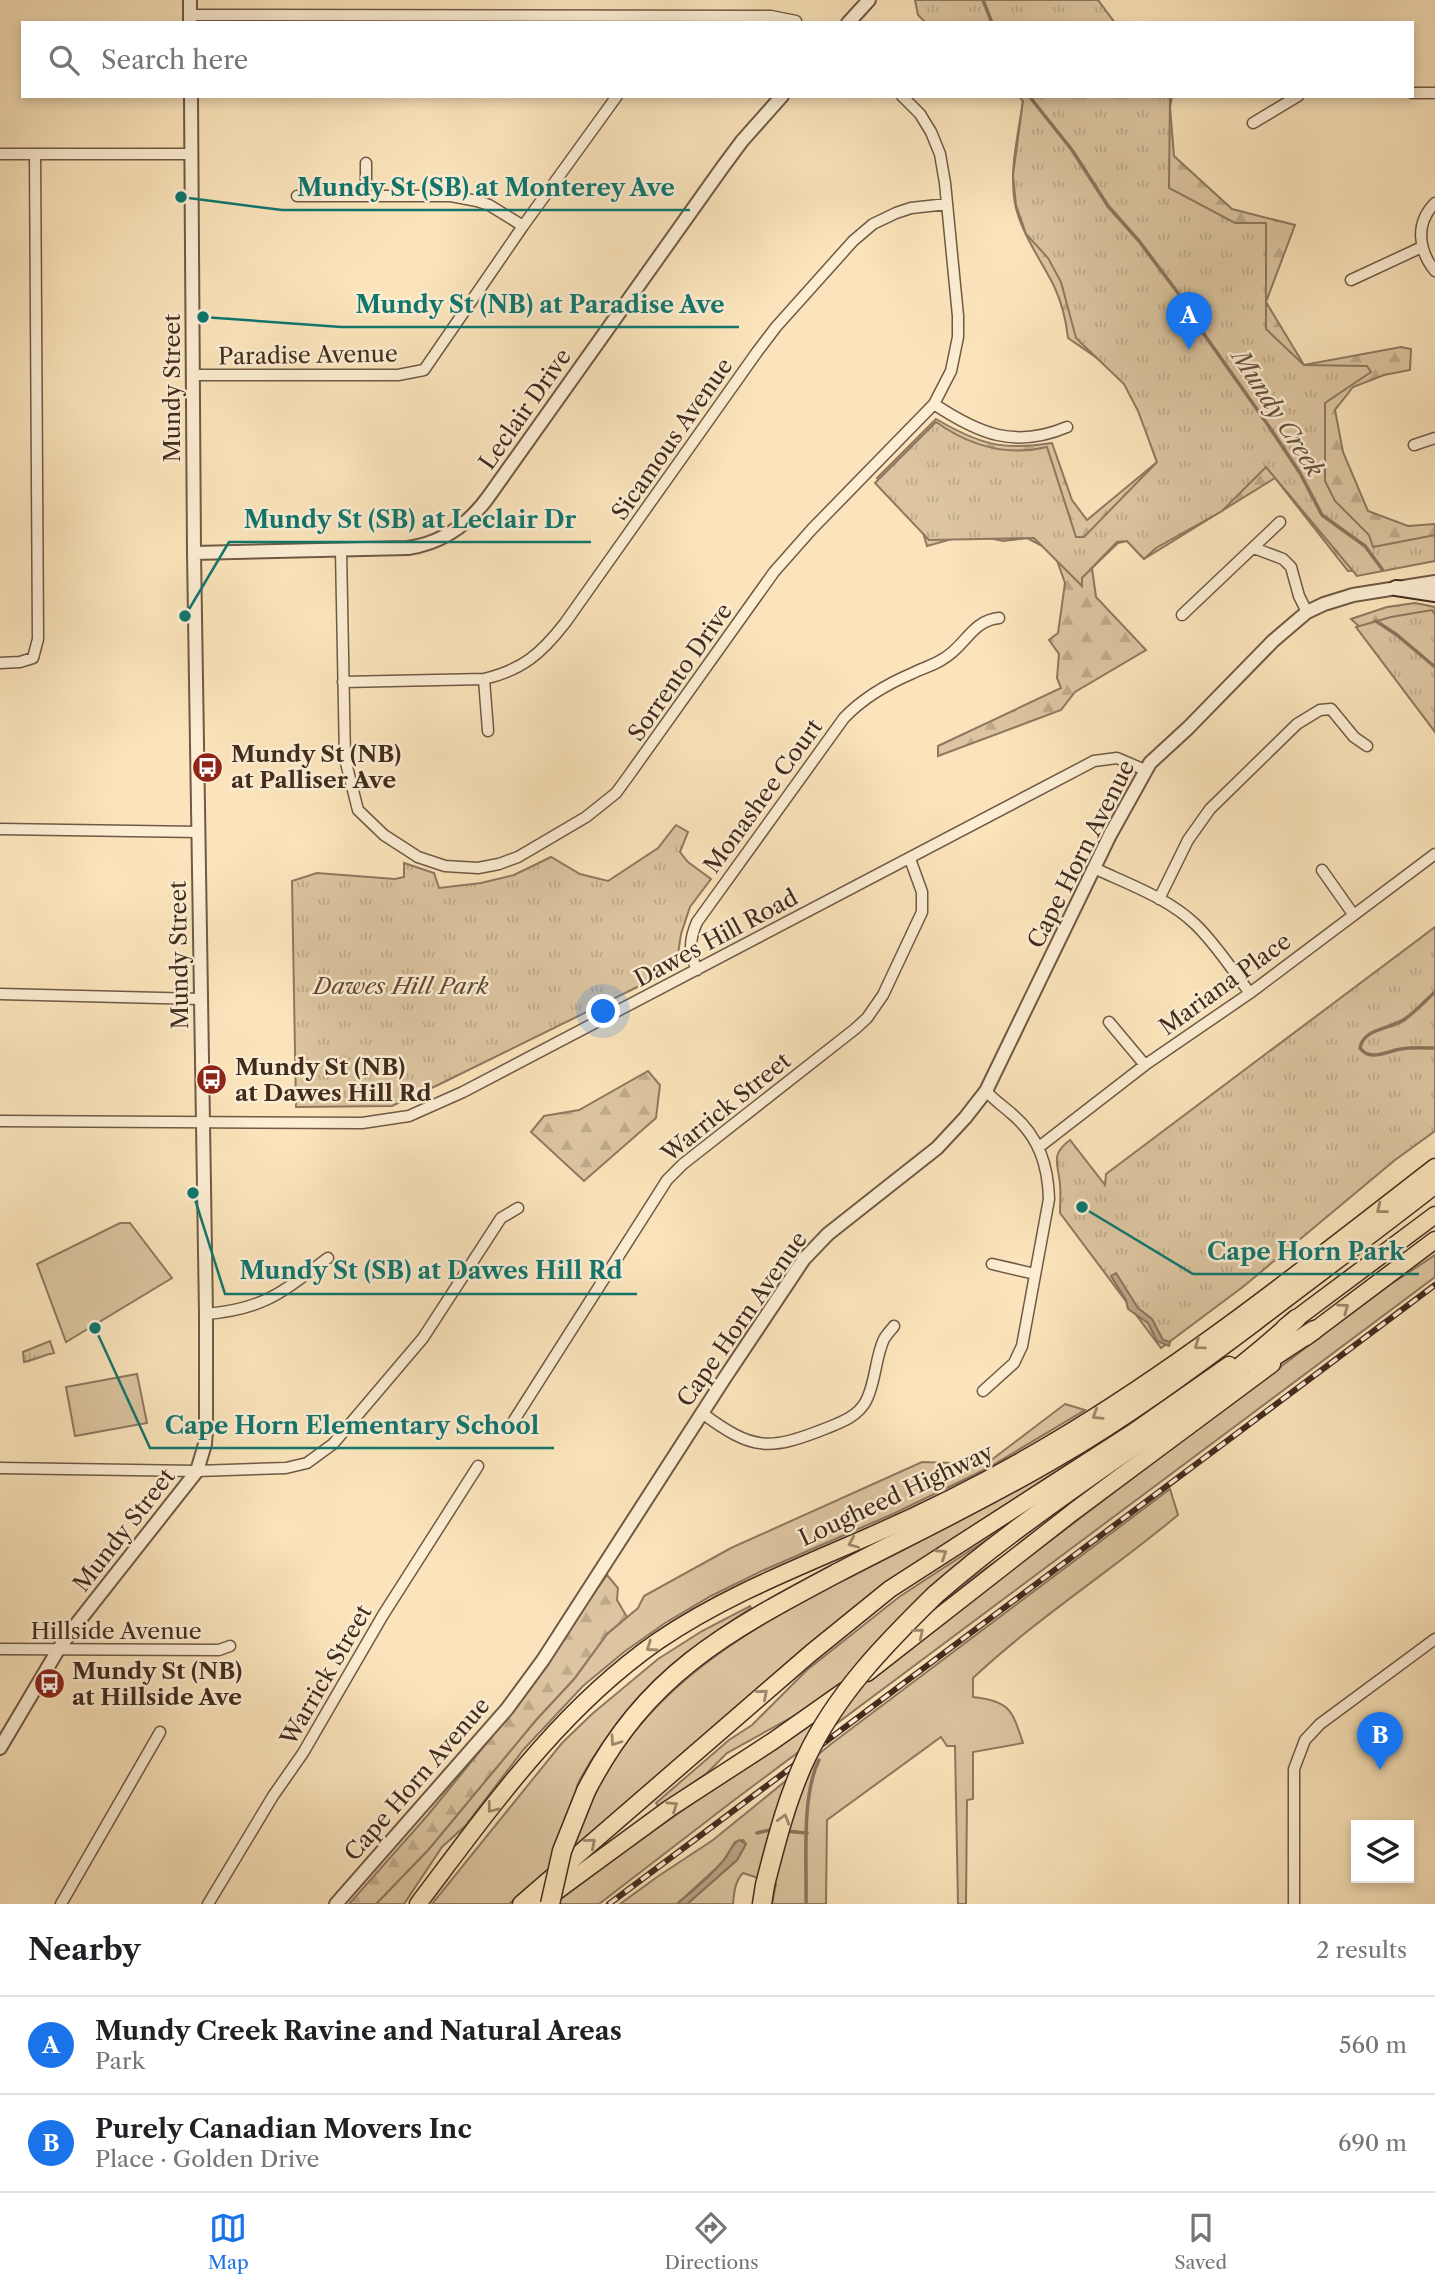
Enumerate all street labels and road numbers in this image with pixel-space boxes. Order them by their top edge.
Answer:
street label: Mundy Street [158,314,186,462]
street label: Paradise Avenue [218,339,398,371]
street label: Leclair Drive [473,343,577,475]
street label: Sicamous Avenue [606,352,738,526]
street label: Sorrento Drive [622,597,738,747]
street label: Monashee Court [698,714,828,878]
street label: Cape Horn Avenue [1021,755,1141,953]
street label: Mundy Street [164,880,194,1030]
street label: Dawes Hill Road [630,883,802,993]
street label: Mariana Place [1154,927,1296,1041]
street label: Warrick Street [655,1046,796,1168]
street label: Cape Horn Avenue [671,1226,813,1412]
street label: Lougheed Highway [794,1438,998,1552]
street label: Mundy Street [67,1463,181,1597]
street label: Warrick Street [274,1600,378,1751]
street label: Hillside Avenue [30,1617,202,1645]
street label: Cape Horn Avenue [338,1692,496,1866]

